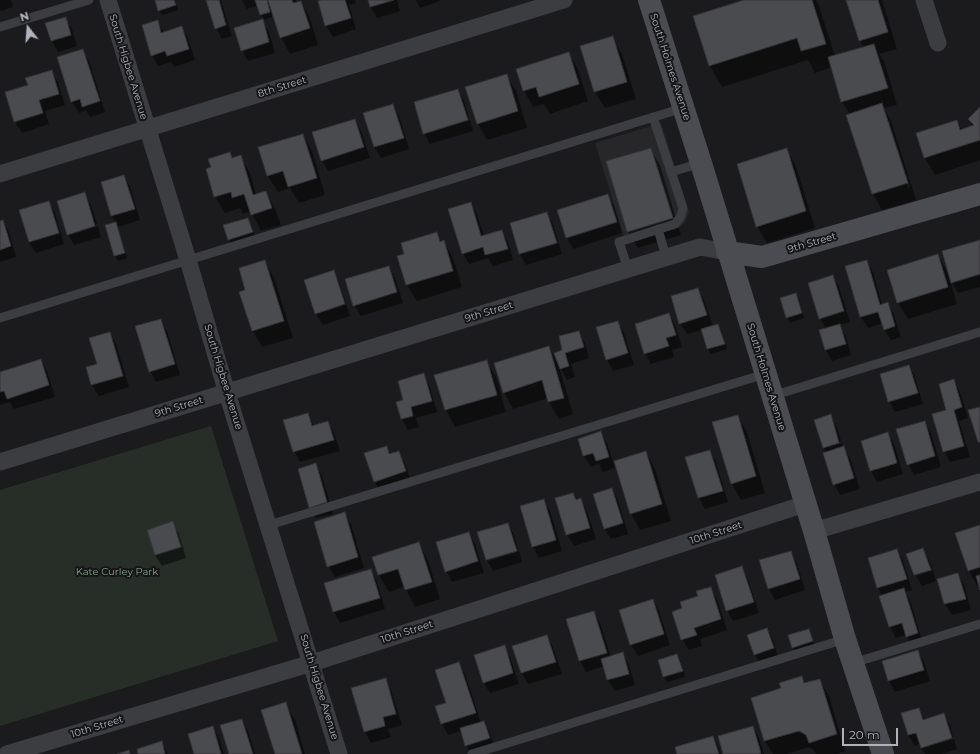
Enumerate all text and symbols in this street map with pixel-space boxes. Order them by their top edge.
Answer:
north arrow [8,8,48,48]
text: N [18,9,31,25]
street label: South Holmes Avenue [647,12,693,122]
street label: South Higbee Avenue [106,13,150,121]
street label: 8th Street [256,74,308,100]
street label: 9th Street [786,230,838,256]
street label: 9th Street [463,299,515,325]
street label: South Holmes Avenue [744,322,788,432]
street label: South Higbee Avenue [201,323,245,431]
street label: 9th Street [153,394,205,420]
street label: 10th Street [688,519,744,547]
park label: Kate Curley Park [76,566,158,578]
street label: 10th Street [379,618,435,646]
street label: South Higbee Avenue [297,633,341,741]
street label: 10th Street [69,713,125,741]
scale bar [844,720,900,746]
text: 20 m [849,727,880,742]

